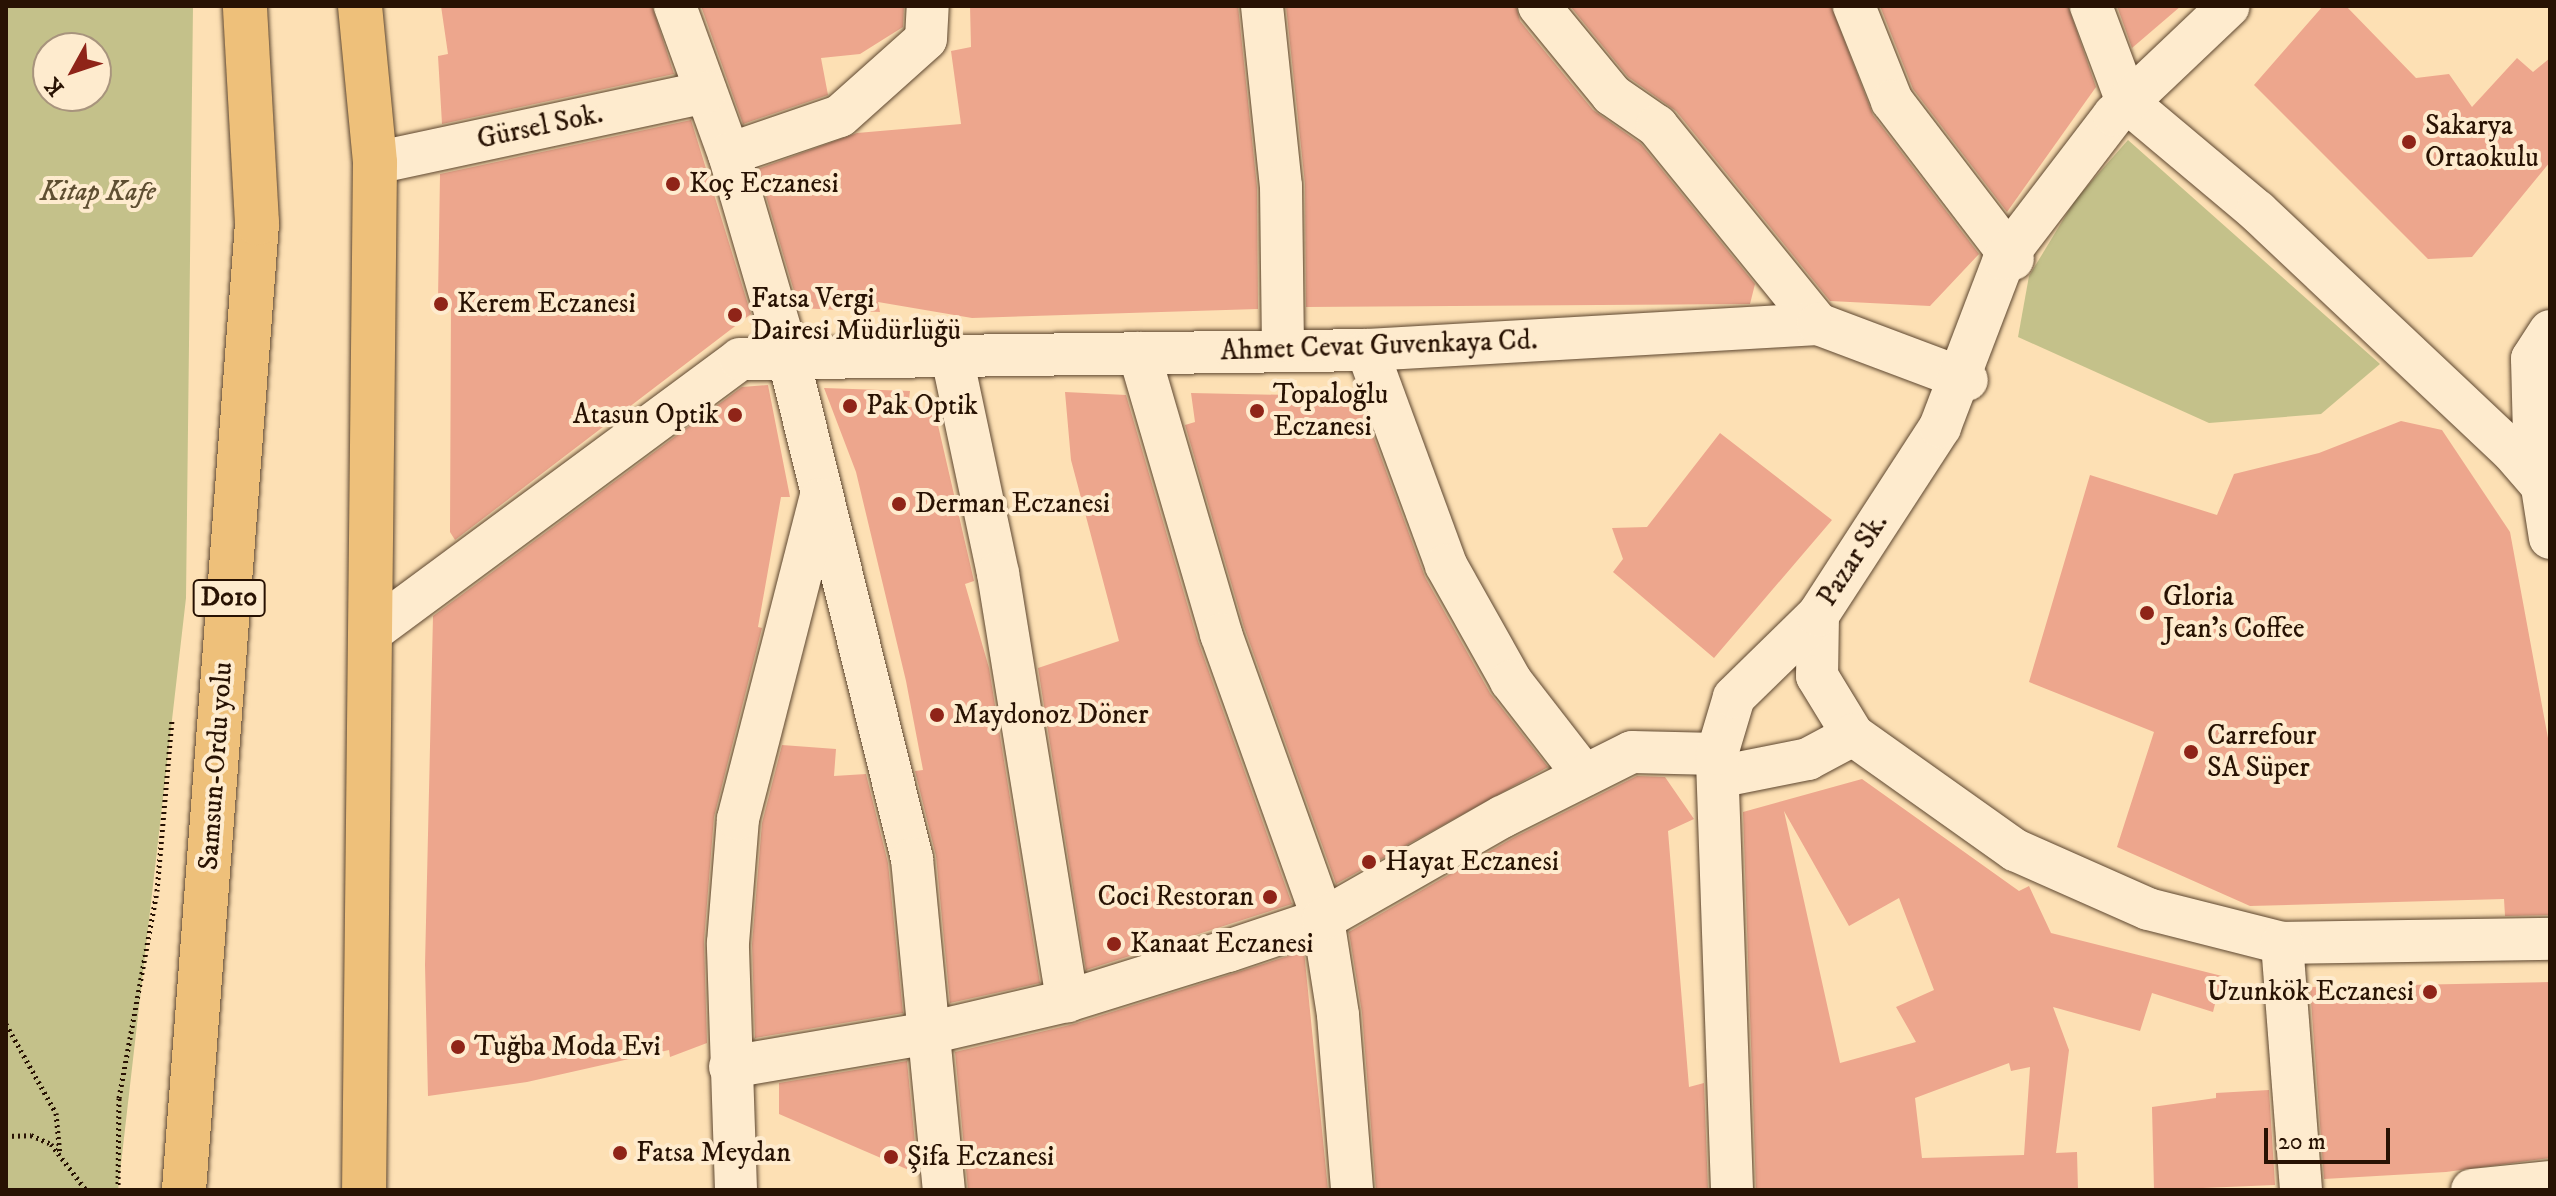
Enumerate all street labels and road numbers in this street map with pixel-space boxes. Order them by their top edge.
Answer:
street label: Gürsel Sok. [474,97,606,157]
street label: Ahmet Cevat Guvenkaya Cd. [1220,324,1538,368]
street label: Pazar Sk. [1811,507,1895,613]
road number: D010 [191,576,267,620]
street label: Samsun-Ordu yolu [192,661,240,871]

